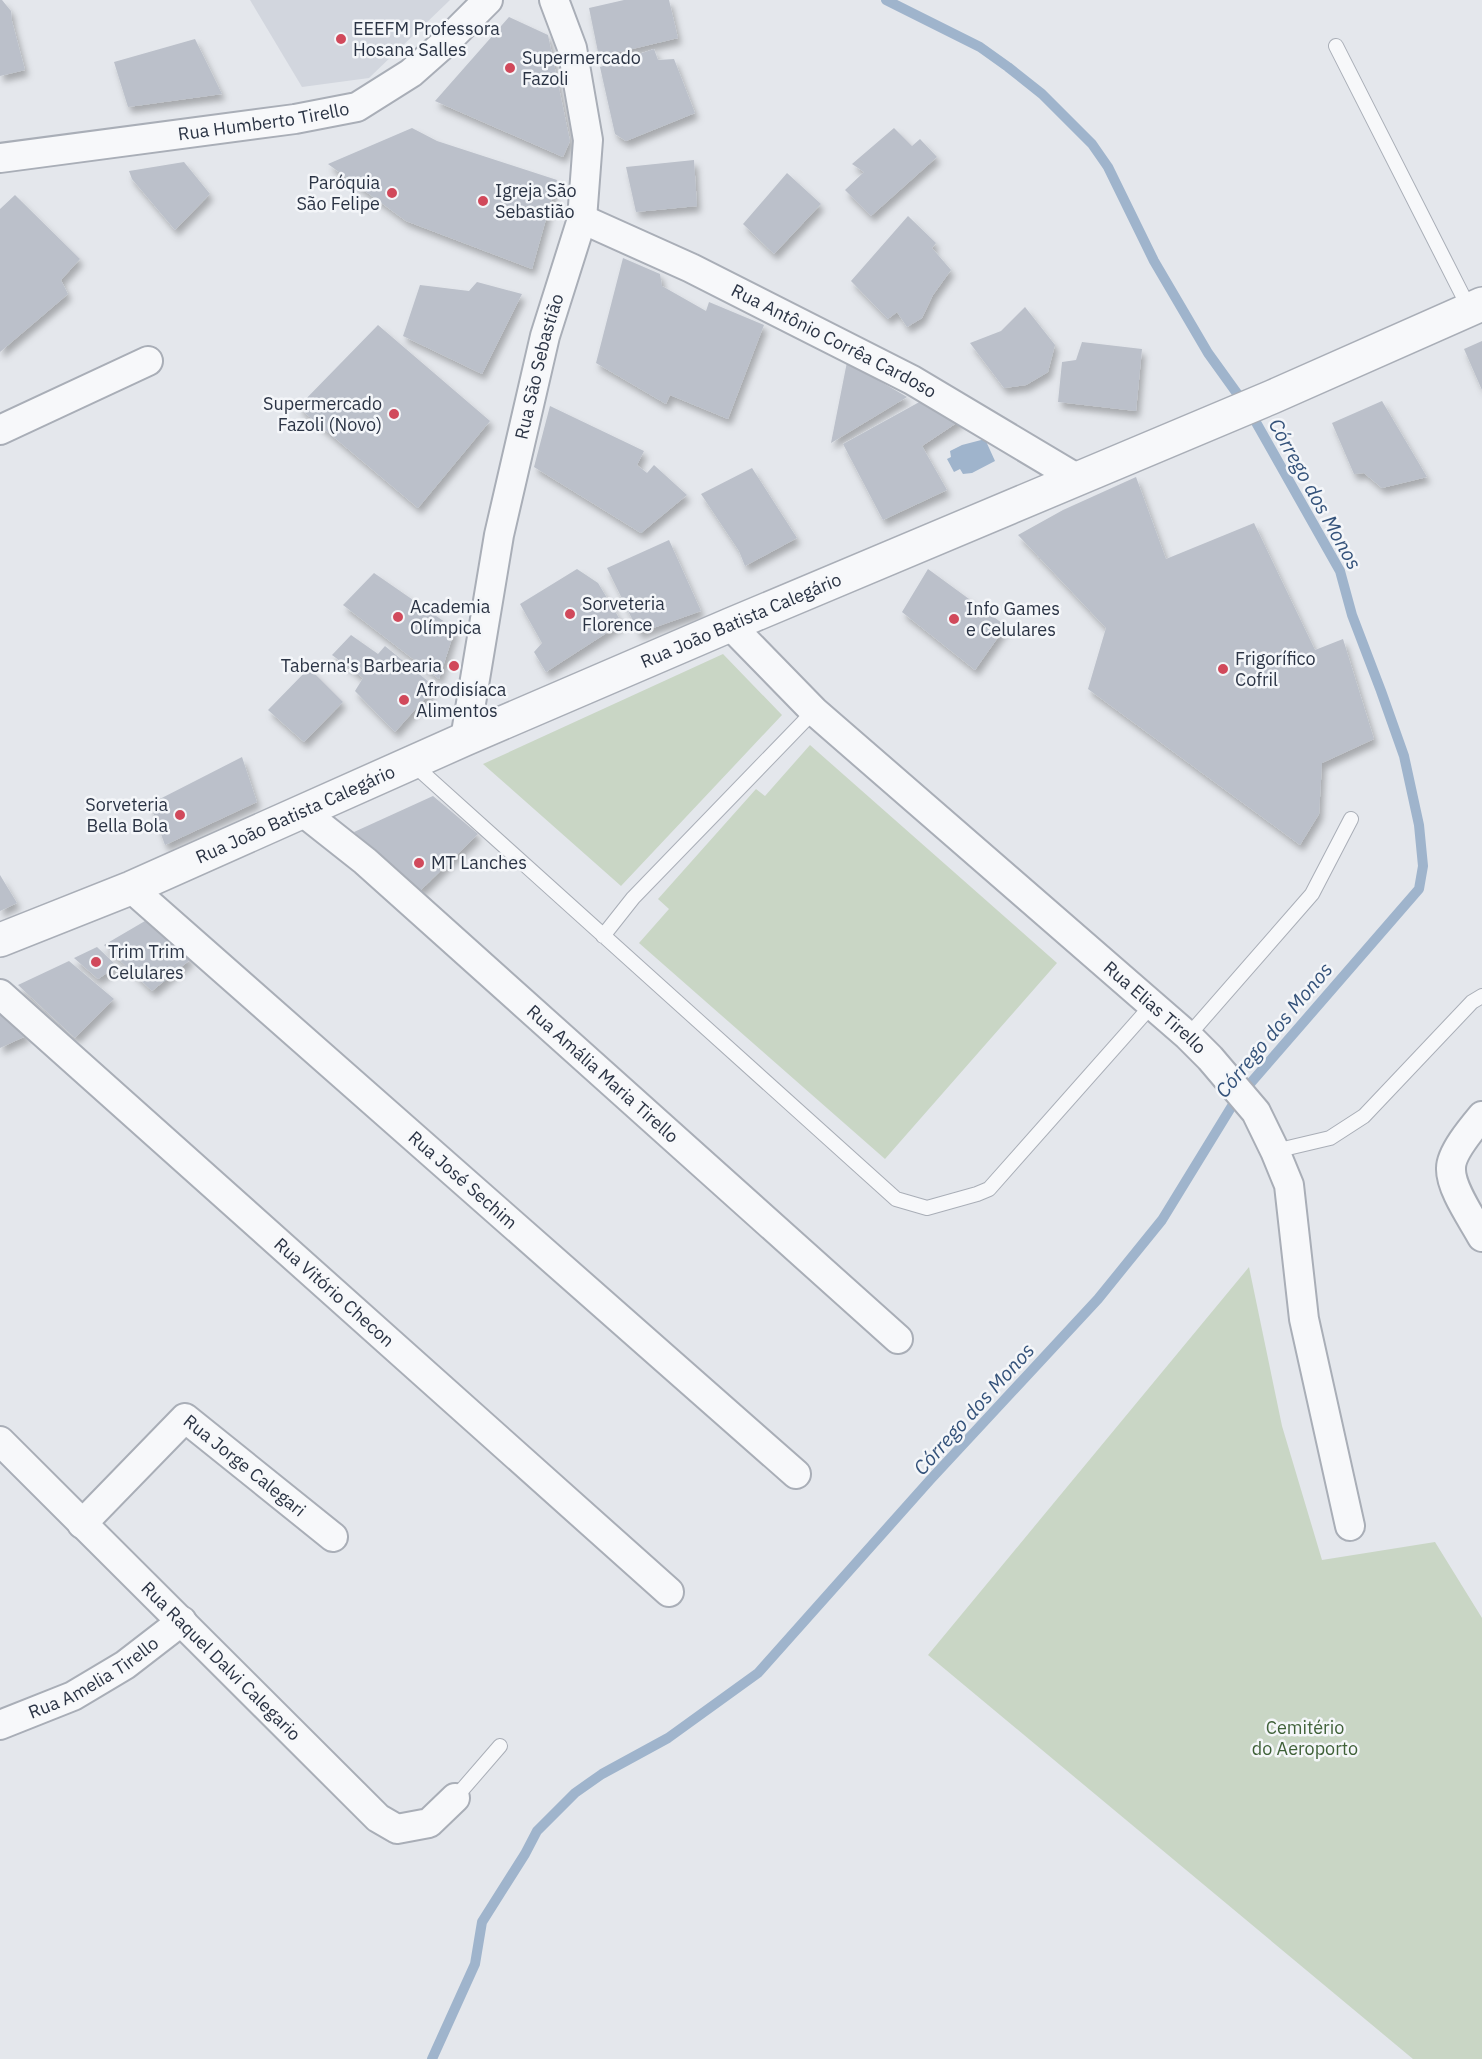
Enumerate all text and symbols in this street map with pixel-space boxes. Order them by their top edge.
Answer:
place label: EEEFM Professora Hosana Salles [353,17,500,61]
marker: EEEFM Professora Hosana Salles [334,32,348,46]
place label: Supermercado Fazoli [522,46,641,90]
marker: Supermercado Fazoli [503,61,517,75]
street label: Rua Humberto Tirello [176,97,351,145]
place label: Paróquia São Felipe [296,171,380,215]
place label: Igreja São Sebastião [495,179,577,223]
marker: Paróquia São Felipe [385,186,399,200]
marker: Igreja São Sebastião [476,194,490,208]
street label: Rua Antônio Corrêa Cardoso [728,278,941,403]
street label: Rua São Sebastião [509,291,569,442]
place label: Supermercado Fazoli (Novo) [263,392,382,436]
marker: Supermercado Fazoli (Novo) [387,407,401,421]
water label: Córrego dos Monos [1263,413,1368,574]
street label: Rua João Batista Calegário [637,567,845,673]
place label: Sorveteria Florence [582,592,665,636]
place label: Academia Olímpica [410,595,491,639]
place label: Info Games e Celulares [966,597,1060,641]
marker: Sorveteria Florence [563,607,577,621]
marker: Academia Olímpica [391,610,405,624]
marker: Info Games e Celulares [947,612,961,626]
place label: Frigorífico Cofril [1235,647,1316,691]
place label: Taberna's Barbearia [281,654,442,677]
marker: Taberna's Barbearia [447,659,461,673]
marker: Frigorífico Cofril [1216,662,1230,676]
place label: Afrodisíaca Alimentos [416,678,507,722]
marker: Afrodisíaca Alimentos [397,693,411,707]
street label: Rua João Batista Calegário [192,760,398,869]
place label: Sorveteria Bella Bola [85,793,168,837]
marker: Sorveteria Bella Bola [173,808,187,822]
place label: MT Lanches [431,851,527,874]
marker: MT Lanches [412,856,426,870]
place label: Trim Trim Celulares [108,940,185,984]
marker: Trim Trim Celulares [89,955,103,969]
street label: Rua Elias Tirello [1099,956,1211,1059]
water label: Córrego dos Monos [1209,956,1338,1103]
street label: Rua Amália Maria Tirello [522,1000,683,1148]
street label: Rua José Sechim [404,1126,522,1234]
street label: Rua Vitório Checon [269,1232,399,1352]
water label: Córrego dos Monos [907,1337,1040,1480]
street label: Rua Jorge Calegari [179,1409,311,1521]
street label: Rua Raquel Dalvi Calegario [137,1576,306,1745]
street label: Rua Amelia Tirello [25,1631,163,1724]
park label: Cemitério do Aeroporto [1252,1716,1358,1760]

